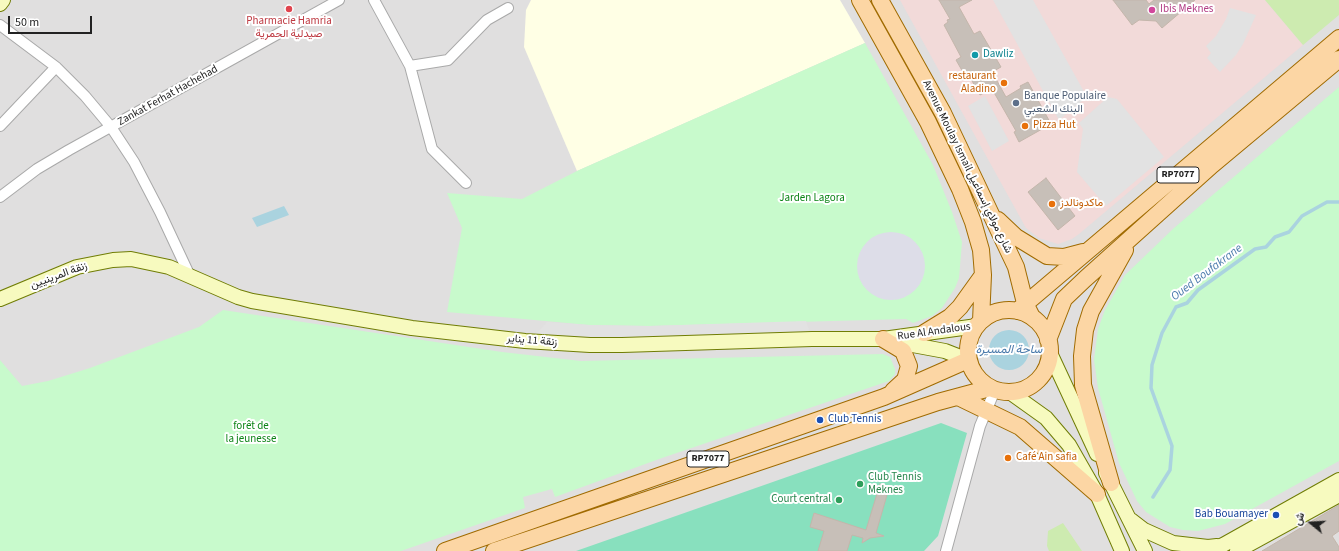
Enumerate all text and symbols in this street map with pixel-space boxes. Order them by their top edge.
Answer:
place label: Ibis Meknes [1160,3,1213,17]
marker: Pharmacie Hamria صيدلية الحمرية [284,4,294,14]
marker: Ibis Meknes [1147,5,1157,15]
scale bar [10,8,94,34]
text: 50 m [15,14,39,31]
place label: Pharmacie Hamria صيدلية الحمرية [246,15,332,41]
place label: Dawliz [983,48,1013,62]
marker: Dawliz [970,50,980,60]
street label: Zankat Ferhat Hachehad [116,63,220,129]
place label: restaurant Aladino [949,70,996,96]
street label: Avenue Moulay Ismail شارع مولاي إسماعيل [919,78,1015,256]
marker: restaurant Aladino [999,78,1009,88]
place label: Banque Populaire البنك الشعبي [1024,90,1106,116]
marker: Banque Populaire البنك الشعبي [1011,98,1021,108]
place label: Pizza Hut [1033,119,1076,133]
marker: Pizza Hut [1020,121,1030,131]
road number: RP7077 [1157,167,1199,183]
park label: Jarden Lagora [779,192,845,206]
place label: ماكدونالدز [1060,197,1103,211]
marker: ماكدونالدز [1047,199,1057,209]
water label: Oued Boufakrane [1168,241,1246,305]
street label: زنقة المرينيين [29,260,89,292]
street label: Rue Al Andalous [897,320,971,344]
street label: زنقة 11 يناير [506,332,558,350]
water label: ساحة المسيرة [976,343,1042,357]
place label: Club Tennis [828,413,881,427]
marker: Club Tennis [815,415,825,425]
park label: forêt de la jeunesse [226,420,276,446]
road number: RP7077 [687,451,729,467]
place label: Café Ain safia [1016,451,1077,465]
marker: Café Ain safia [1003,453,1013,463]
place label: Club Tennis Meknes [868,471,921,497]
marker: Club Tennis Meknes [855,479,865,489]
place label: Court central [771,493,831,507]
marker: Court central [834,495,844,505]
north arrow [1291,503,1331,543]
place label: Bab Bouamayer [1195,508,1268,522]
marker: Bab Bouamayer [1271,510,1281,520]
text: ش [1290,511,1308,528]

